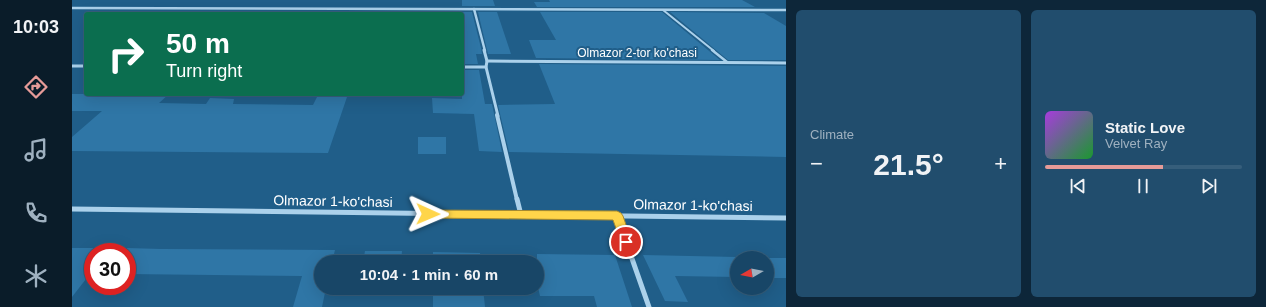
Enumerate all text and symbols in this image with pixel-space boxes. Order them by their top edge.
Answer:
text: 10:03 [13,17,59,37]
icon: right [100,28,152,80]
text: 50 m [166,28,230,59]
street label: Olmazor 2-tor ko'chasi [577,46,697,60]
text: Turn right [166,61,242,81]
icon: directions [22,73,50,101]
text: Static Love [1105,119,1185,136]
text: Climate [810,127,854,142]
icon: music [22,136,50,164]
text: Velvet Ray [1105,136,1167,151]
text: 21.5° [873,148,944,181]
text: − [810,151,823,176]
text: + [994,151,1007,176]
icon: previous [1067,175,1089,197]
icon: pause [1132,175,1154,197]
icon: next [1198,175,1220,197]
street label: Olmazor 1-ko'chasi [273,192,393,210]
position arrow [407,193,449,235]
street label: Olmazor 1-ko'chasi [633,196,753,214]
icon: phone [22,199,50,227]
pin [609,225,643,259]
icon: arrive [615,231,637,253]
speed limit sign: 30 [84,243,136,295]
north arrow [730,251,774,295]
map controls [730,251,774,295]
icon: climate [22,262,50,290]
text: 10:04 · 1 min · 60 m [360,266,498,283]

